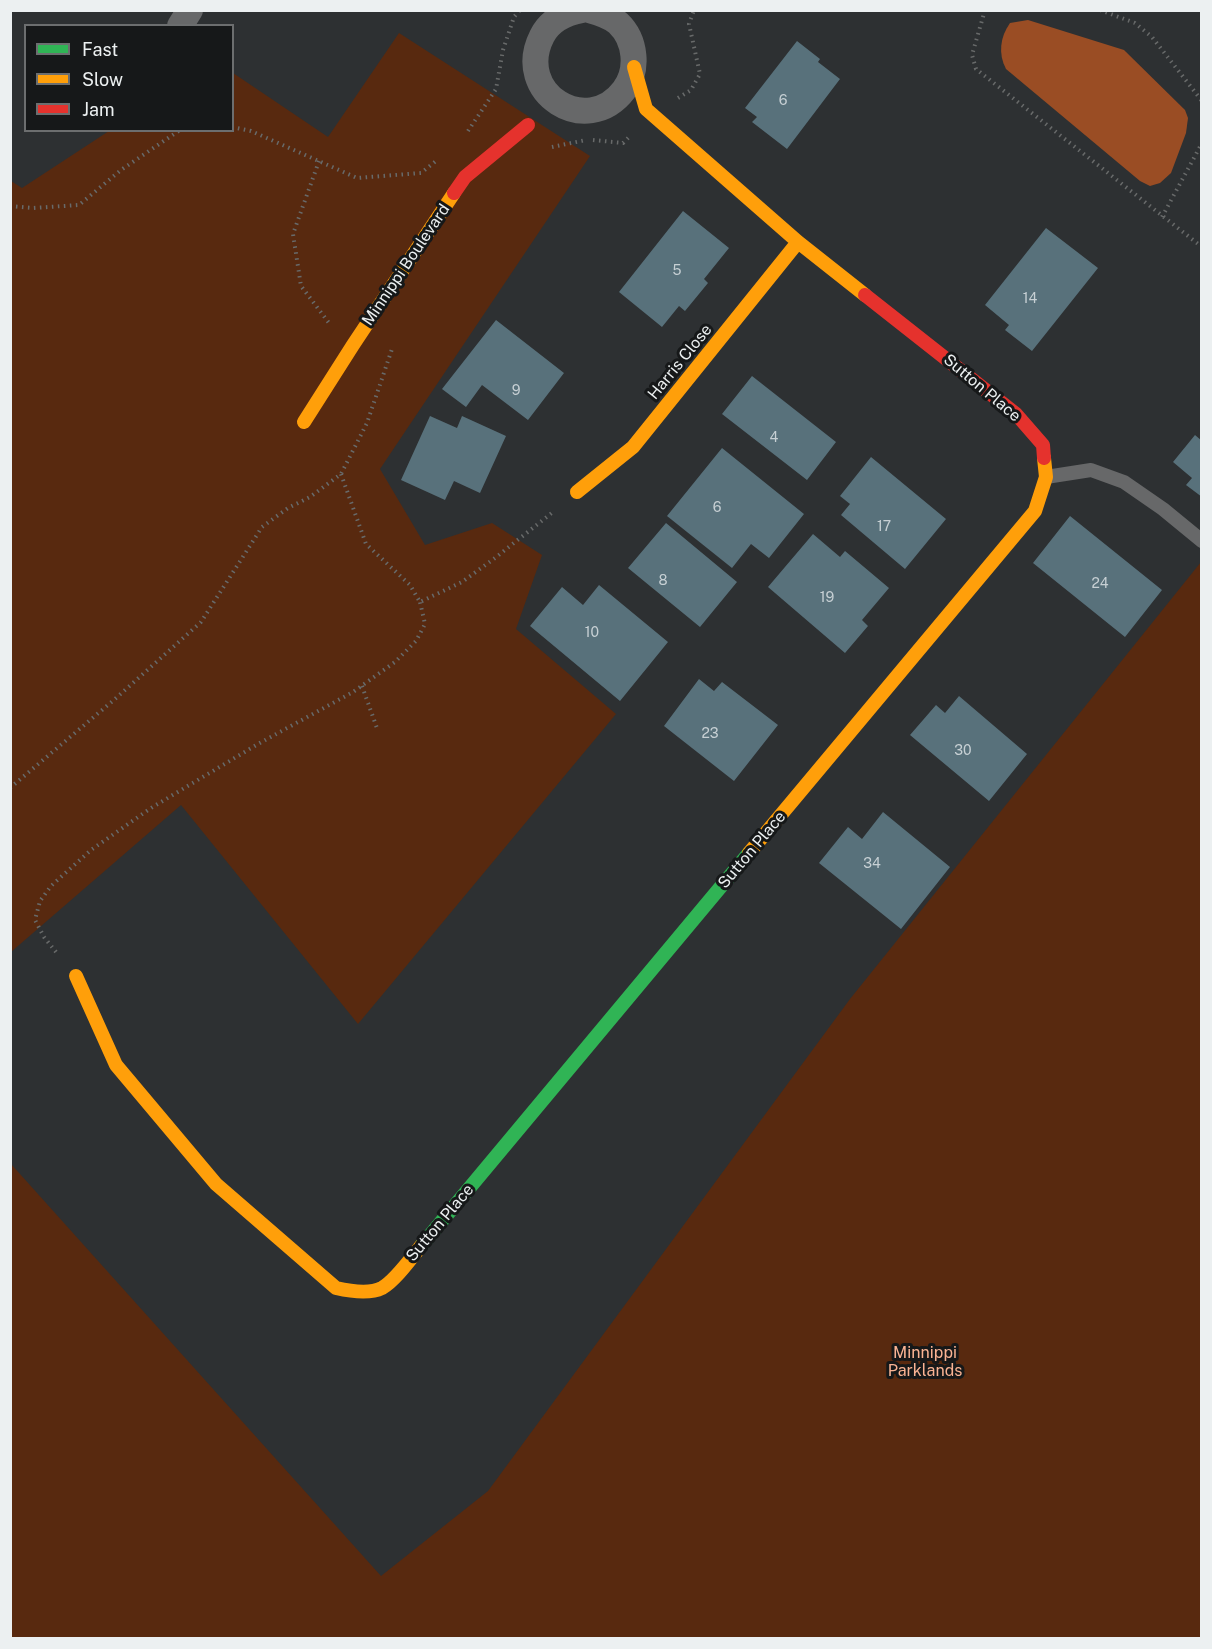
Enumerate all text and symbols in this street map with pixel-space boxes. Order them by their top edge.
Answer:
legend [24,24,234,132]
text: Fast [82,39,118,60]
text: Slow [82,69,123,90]
house number: 6 [779,93,787,109]
text: Jam [82,99,115,120]
street label: Minnippi Boulevard [358,201,454,329]
house number: 5 [673,263,681,279]
house number: 14 [1023,291,1037,307]
street label: Harris Close [644,321,716,403]
street label: Sutton Place [939,350,1025,426]
house number: 9 [512,383,520,399]
house number: 4 [770,430,778,446]
house number: 6 [713,500,721,516]
house number: 17 [877,519,891,535]
house number: 8 [658,573,668,589]
house number: 24 [1091,576,1109,592]
house number: 19 [820,590,834,606]
house number: 10 [585,625,599,641]
house number: 23 [701,726,719,742]
house number: 30 [954,743,972,759]
street label: Sutton Place [714,807,790,893]
house number: 34 [863,856,881,872]
street label: Sutton Place [402,1180,478,1266]
park label: Minnippi Parklands [888,1343,962,1381]

